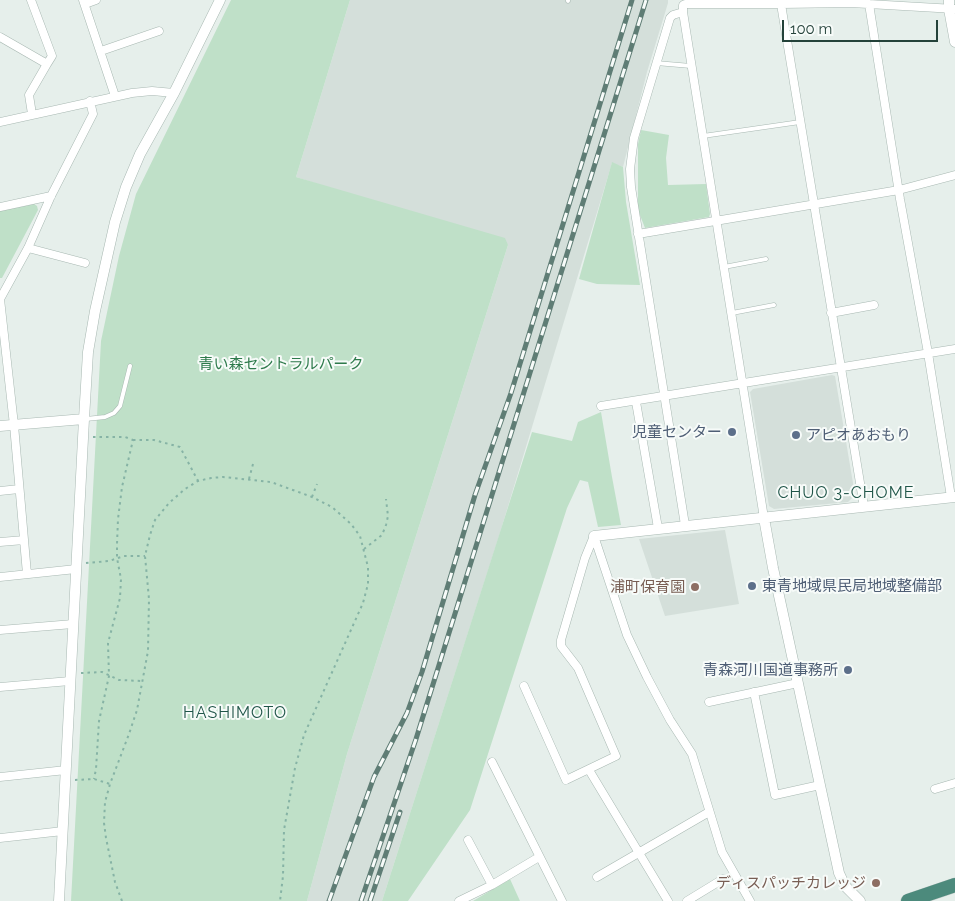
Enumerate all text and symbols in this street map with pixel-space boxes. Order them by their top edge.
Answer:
scale bar [785,10,941,42]
text: 100 m [790,20,832,38]
park label: 青い森セントラルパーク [199,355,363,373]
place label: 児童センター [632,423,722,441]
marker: 児童センター [726,426,738,438]
place label: アピオあおもり [806,426,911,444]
marker: アピオあおもり [790,429,802,441]
district label: CHUO 3-CHOME [776,483,916,503]
place label: 東青地域県民局地域整備部 [762,577,942,595]
place label: 浦町保育園 [610,578,685,596]
marker: 東青地域県民局地域整備部 [746,580,758,592]
marker: 浦町保育園 [689,581,701,593]
place label: 青森河川国道事務所 [703,661,838,679]
marker: 青森河川国道事務所 [842,664,854,676]
district label: HASHIMOTO [182,703,288,723]
place label: ディスパッチカレッジ [716,874,866,892]
marker: ディスパッチカレッジ [870,877,882,889]

